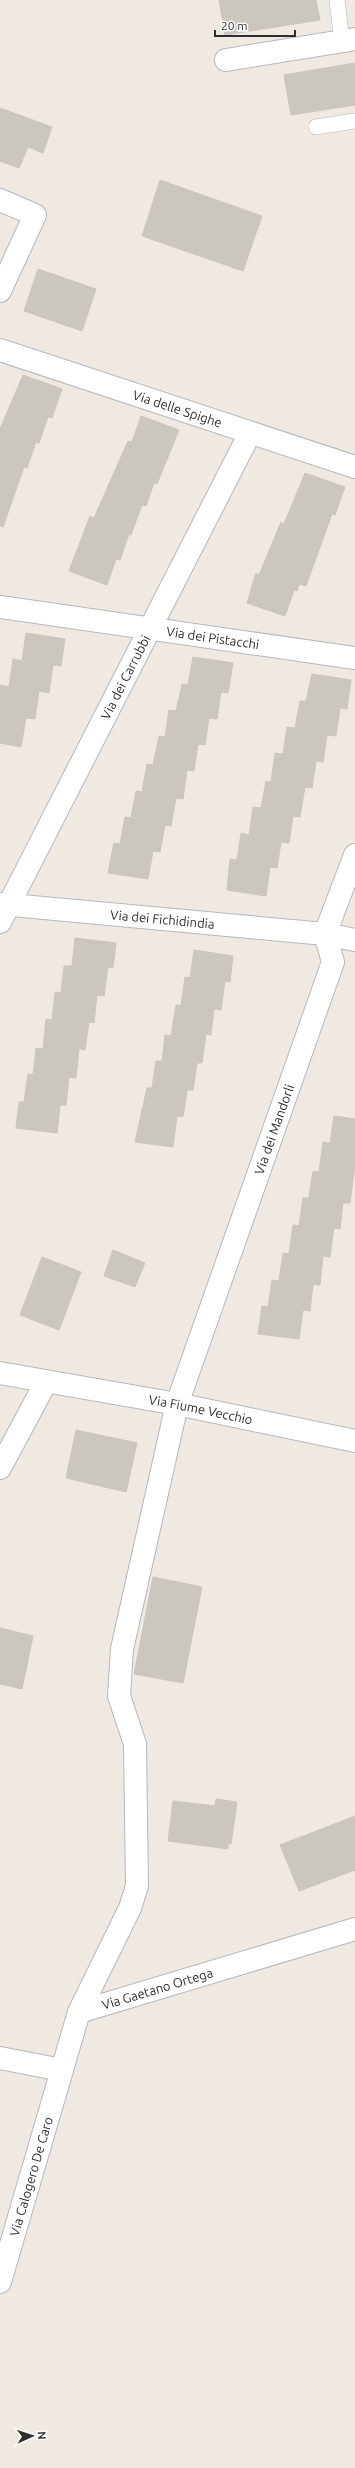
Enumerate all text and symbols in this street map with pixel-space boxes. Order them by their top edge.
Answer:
scale bar [215,12,295,38]
text: 20 m [221,19,248,32]
street label: Via delle Spighe [131,387,224,430]
street label: Via dei Pistacchi [166,624,260,651]
street label: Via dei Carrubbi [98,633,153,722]
street label: Via dei Fichidindia [109,907,215,931]
street label: Via dei Mandorli [252,1082,296,1176]
street label: Via Fiume Vecchio [148,1392,254,1427]
street label: Via Gaetano Ortega [100,1965,214,2012]
street label: Via Calogero De Caro [7,2115,55,2238]
north arrow [12,2416,52,2456]
text: N [36,2431,48,2440]

